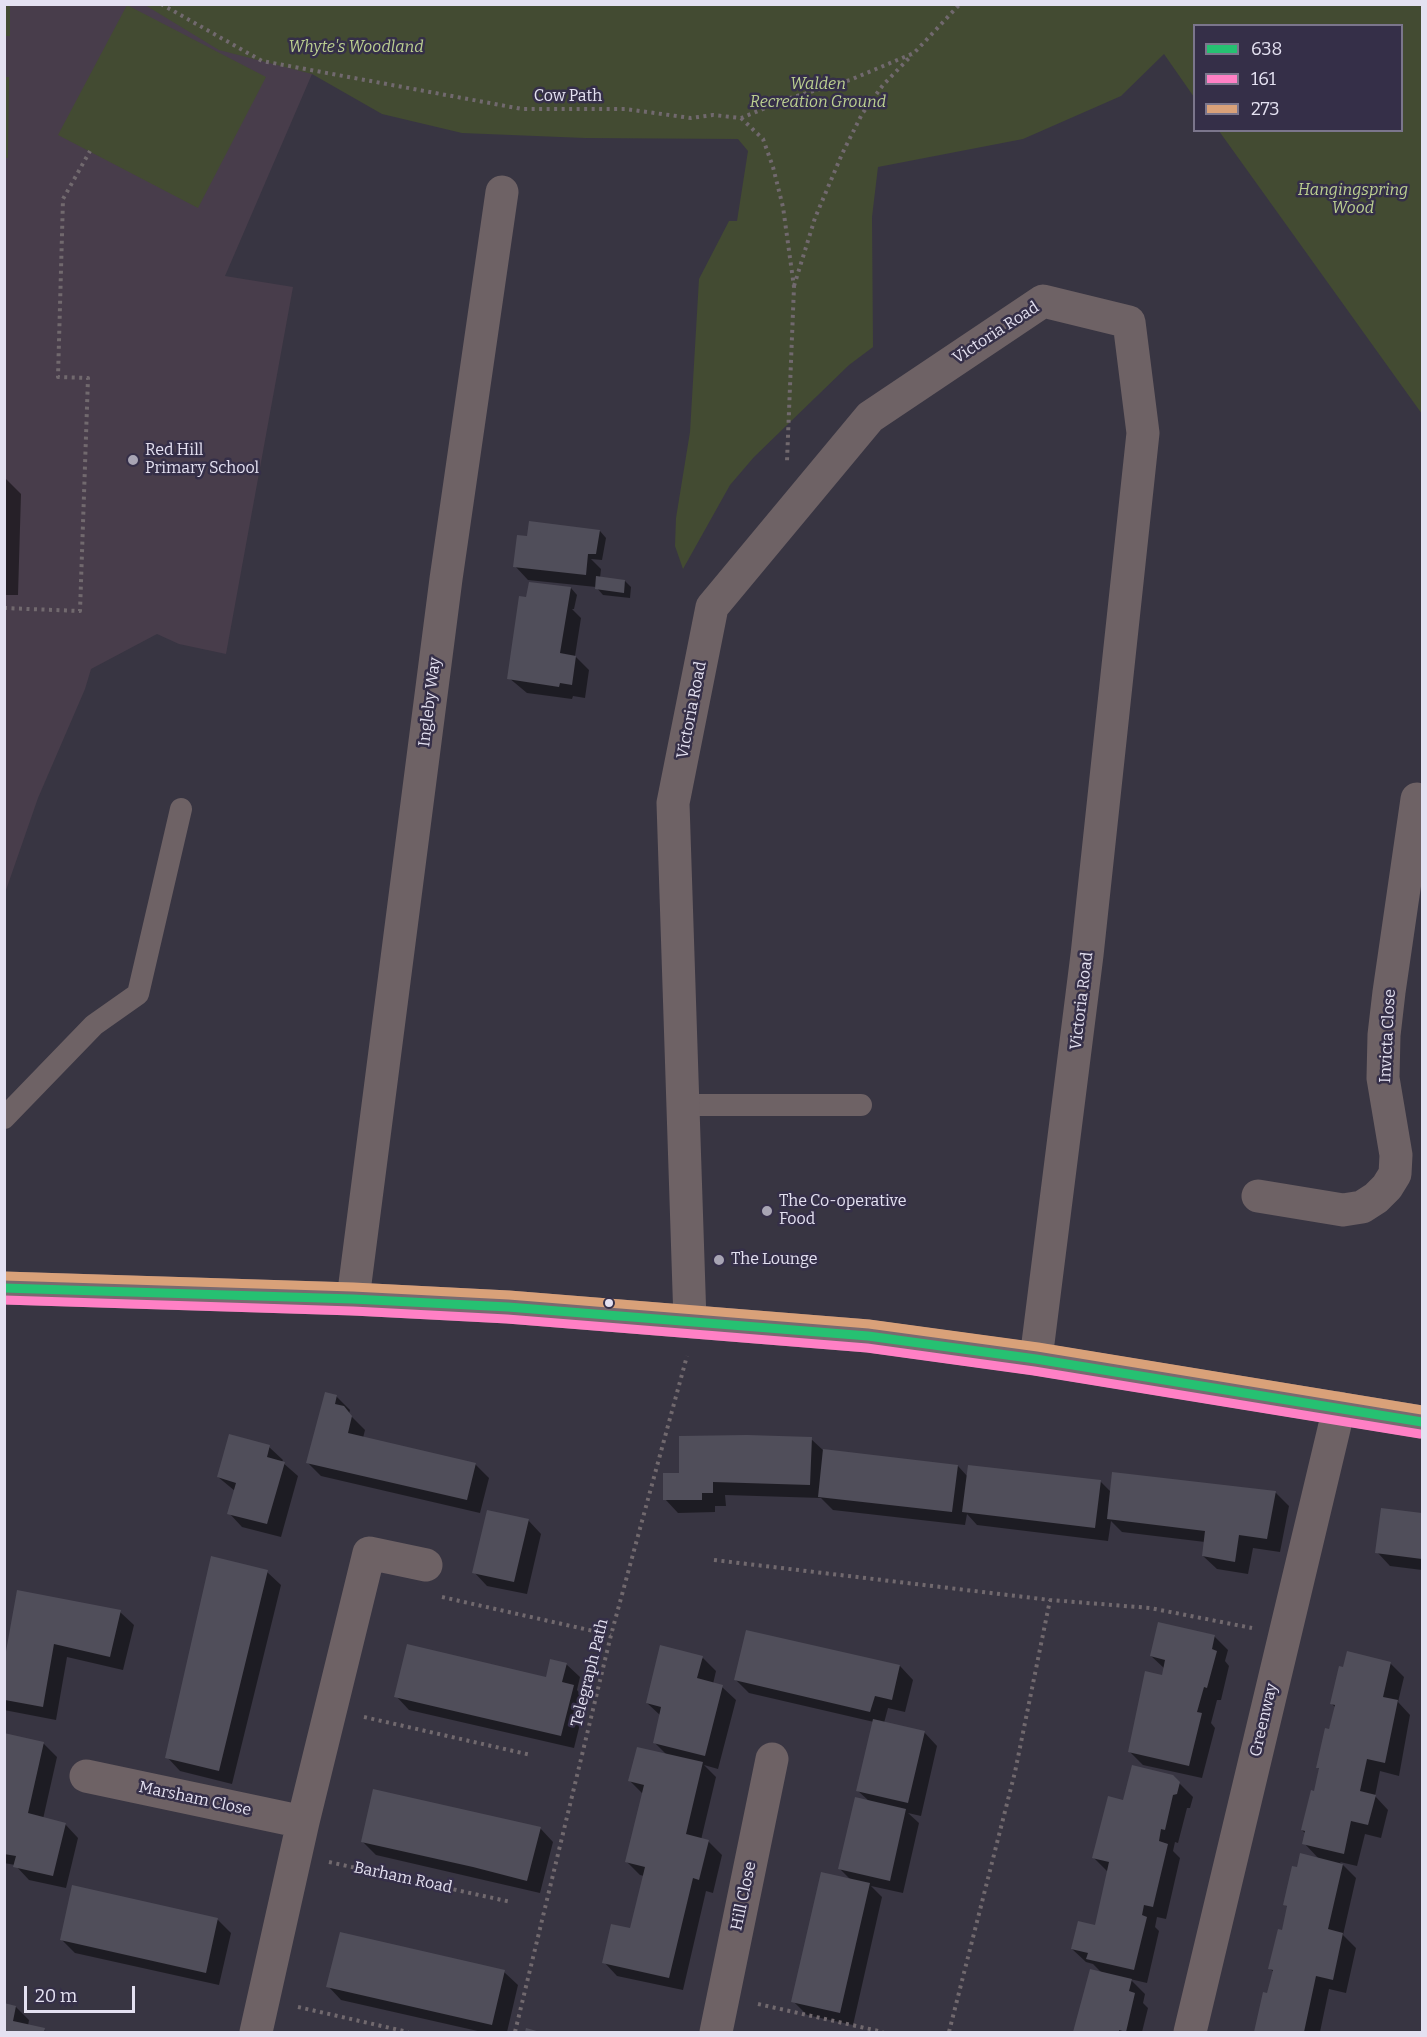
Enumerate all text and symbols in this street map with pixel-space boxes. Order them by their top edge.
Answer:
legend [1193,24,1403,132]
park label: Whyte's Woodland [288,38,424,58]
text: 638 [1251,38,1282,60]
text: 161 [1251,68,1276,90]
park label: Walden Recreation Ground [750,75,886,113]
street label: Cow Path [534,87,602,107]
text: 273 [1251,98,1280,120]
park label: Hangingspring Wood [1298,181,1408,219]
street label: Victoria Road [949,298,1043,368]
place label: Red Hill Primary School [145,441,259,479]
marker: Red Hill Primary School [126,453,140,467]
street label: Ingleby Way [415,656,445,748]
street label: Victoria Road [673,660,711,760]
street label: Victoria Road [1066,951,1098,1051]
street label: Invicta Close [1376,989,1400,1083]
place label: The Co-operative Food [779,1192,906,1230]
marker: The Co-operative Food [760,1204,774,1218]
place label: The Lounge [731,1250,817,1270]
marker: The Lounge [712,1253,726,1267]
unlabelled marker [603,1297,615,1309]
street label: Telegraph Path [567,1617,613,1729]
street label: Greenway [1246,1681,1282,1759]
street label: Marsham Close [137,1778,253,1820]
street label: Barham Road [352,1858,454,1898]
street label: Hill Close [727,1860,761,1932]
scale bar [27,1974,138,2012]
text: 20 m [35,1985,77,2007]

